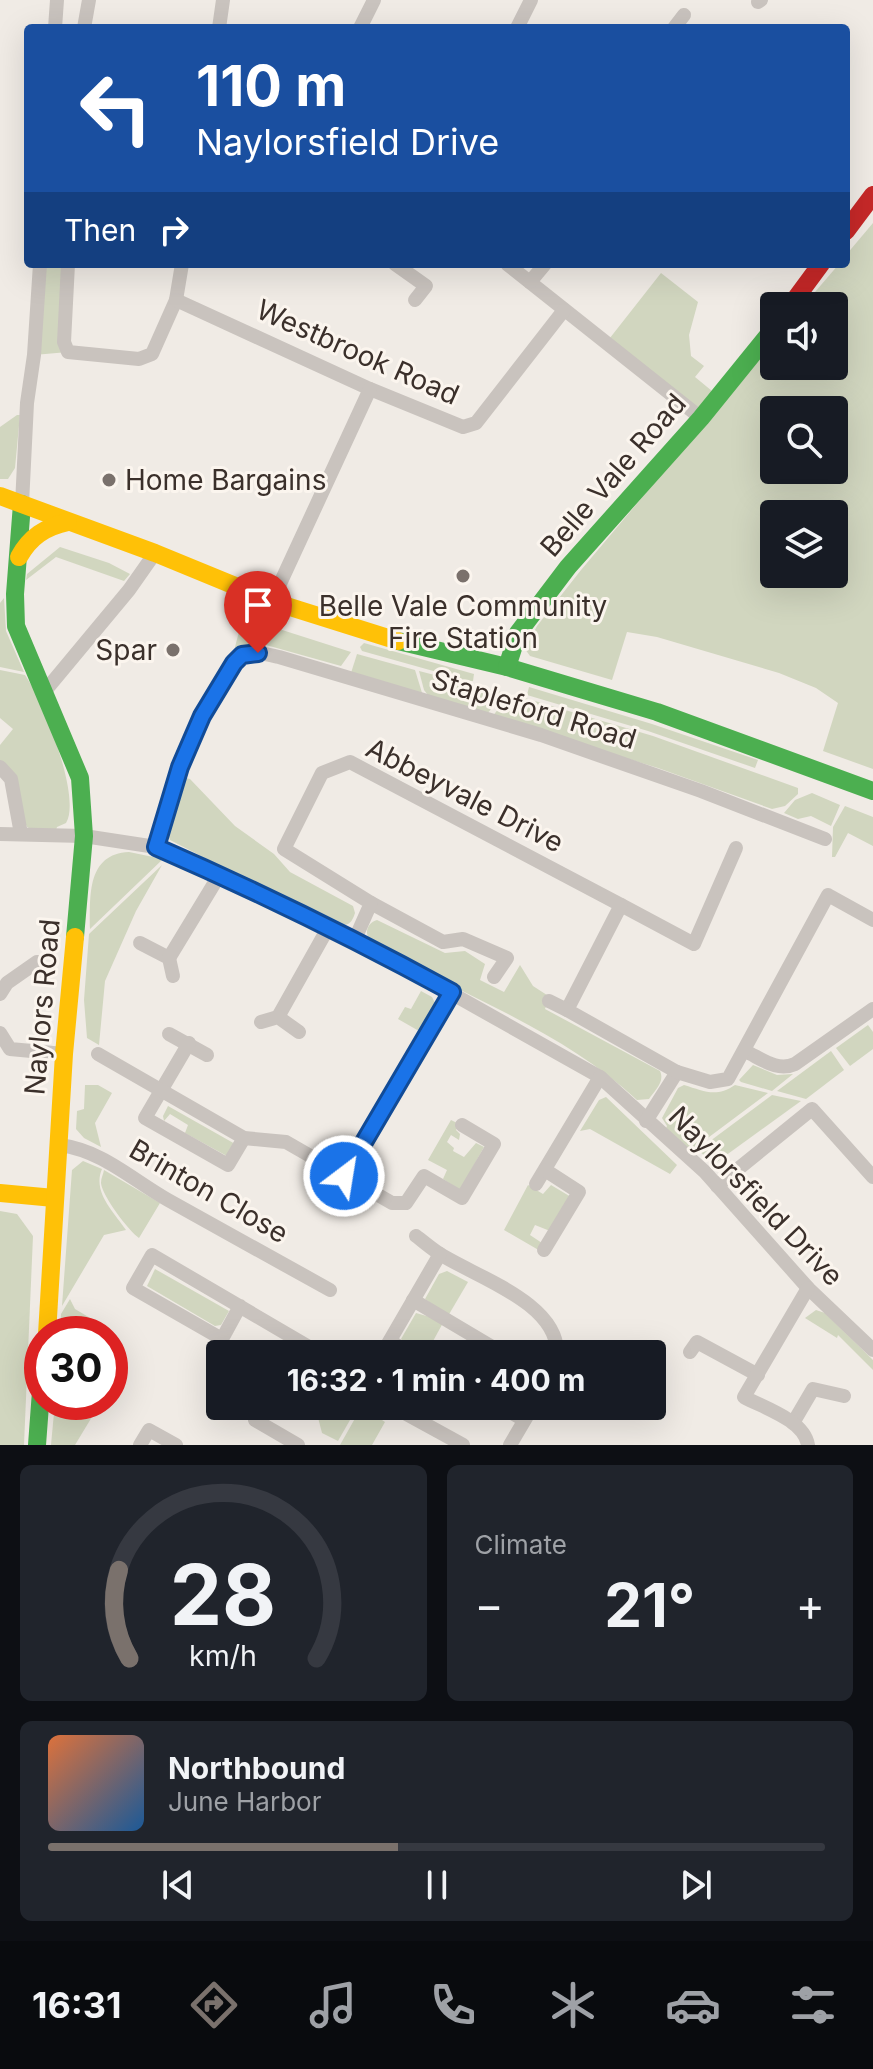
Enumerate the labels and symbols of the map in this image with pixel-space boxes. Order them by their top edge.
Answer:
street label: Westbrook Road [252,292,464,412]
street label: Belle Vale Road [533,387,693,563]
place label: Home Bargains [125,463,326,497]
marker: Home Bargains [100,471,118,489]
marker: Belle Vale Community Fire Station [454,567,472,585]
pin [224,571,292,653]
place label: Belle Vale Community Fire Station [319,589,607,655]
place label: Spar [95,633,157,667]
marker: Spar [164,641,182,659]
street label: Stapleford Road [428,662,640,756]
street label: Abbeyvale Drive [361,731,569,859]
street label: Naylors Road [17,918,67,1096]
street label: Naylorsfield Drive [662,1099,850,1293]
street label: Brinton Close [123,1132,295,1250]
position arrow [302,1134,386,1218]
speed limit sign: 30 [24,1316,128,1420]

